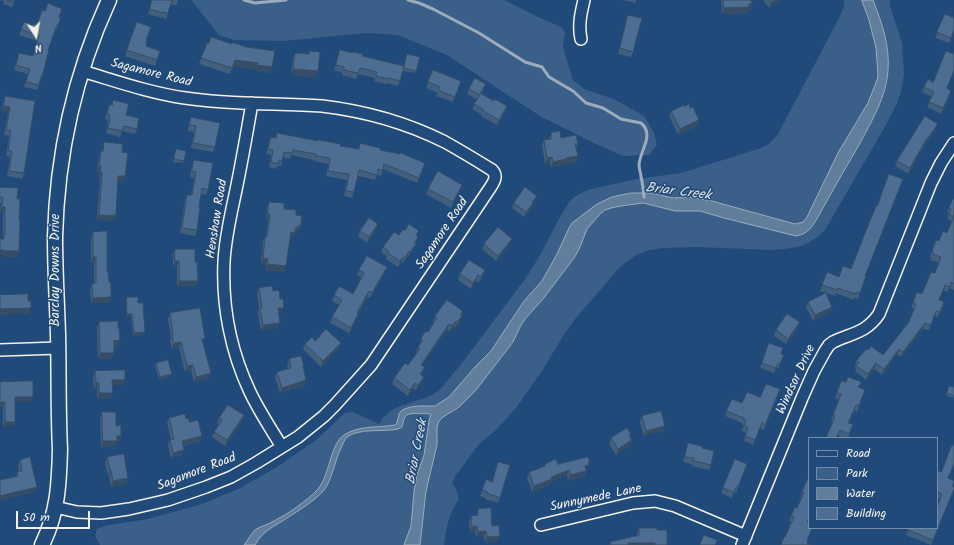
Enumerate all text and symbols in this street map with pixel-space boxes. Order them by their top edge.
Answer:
north arrow [16,16,56,56]
text: N [33,38,43,57]
street label: Sagamore Road [109,56,193,92]
street label: Henshaw Road [204,178,232,260]
water label: Briar Creek [644,181,712,205]
street label: Sagamore Road [413,195,473,273]
street label: Barclay Downs Drive [49,214,65,326]
street label: Windsor Drive [774,343,820,417]
water label: Briar Creek [403,418,433,486]
legend [808,437,938,529]
text: Road [846,444,870,463]
street label: Sagamore Road [155,451,239,495]
text: Park [846,464,868,483]
street label: Sunnymede Lane [549,482,643,516]
text: Water [846,484,875,503]
scale bar [18,503,92,529]
text: Building [846,504,886,523]
text: 50 m [23,508,50,527]

